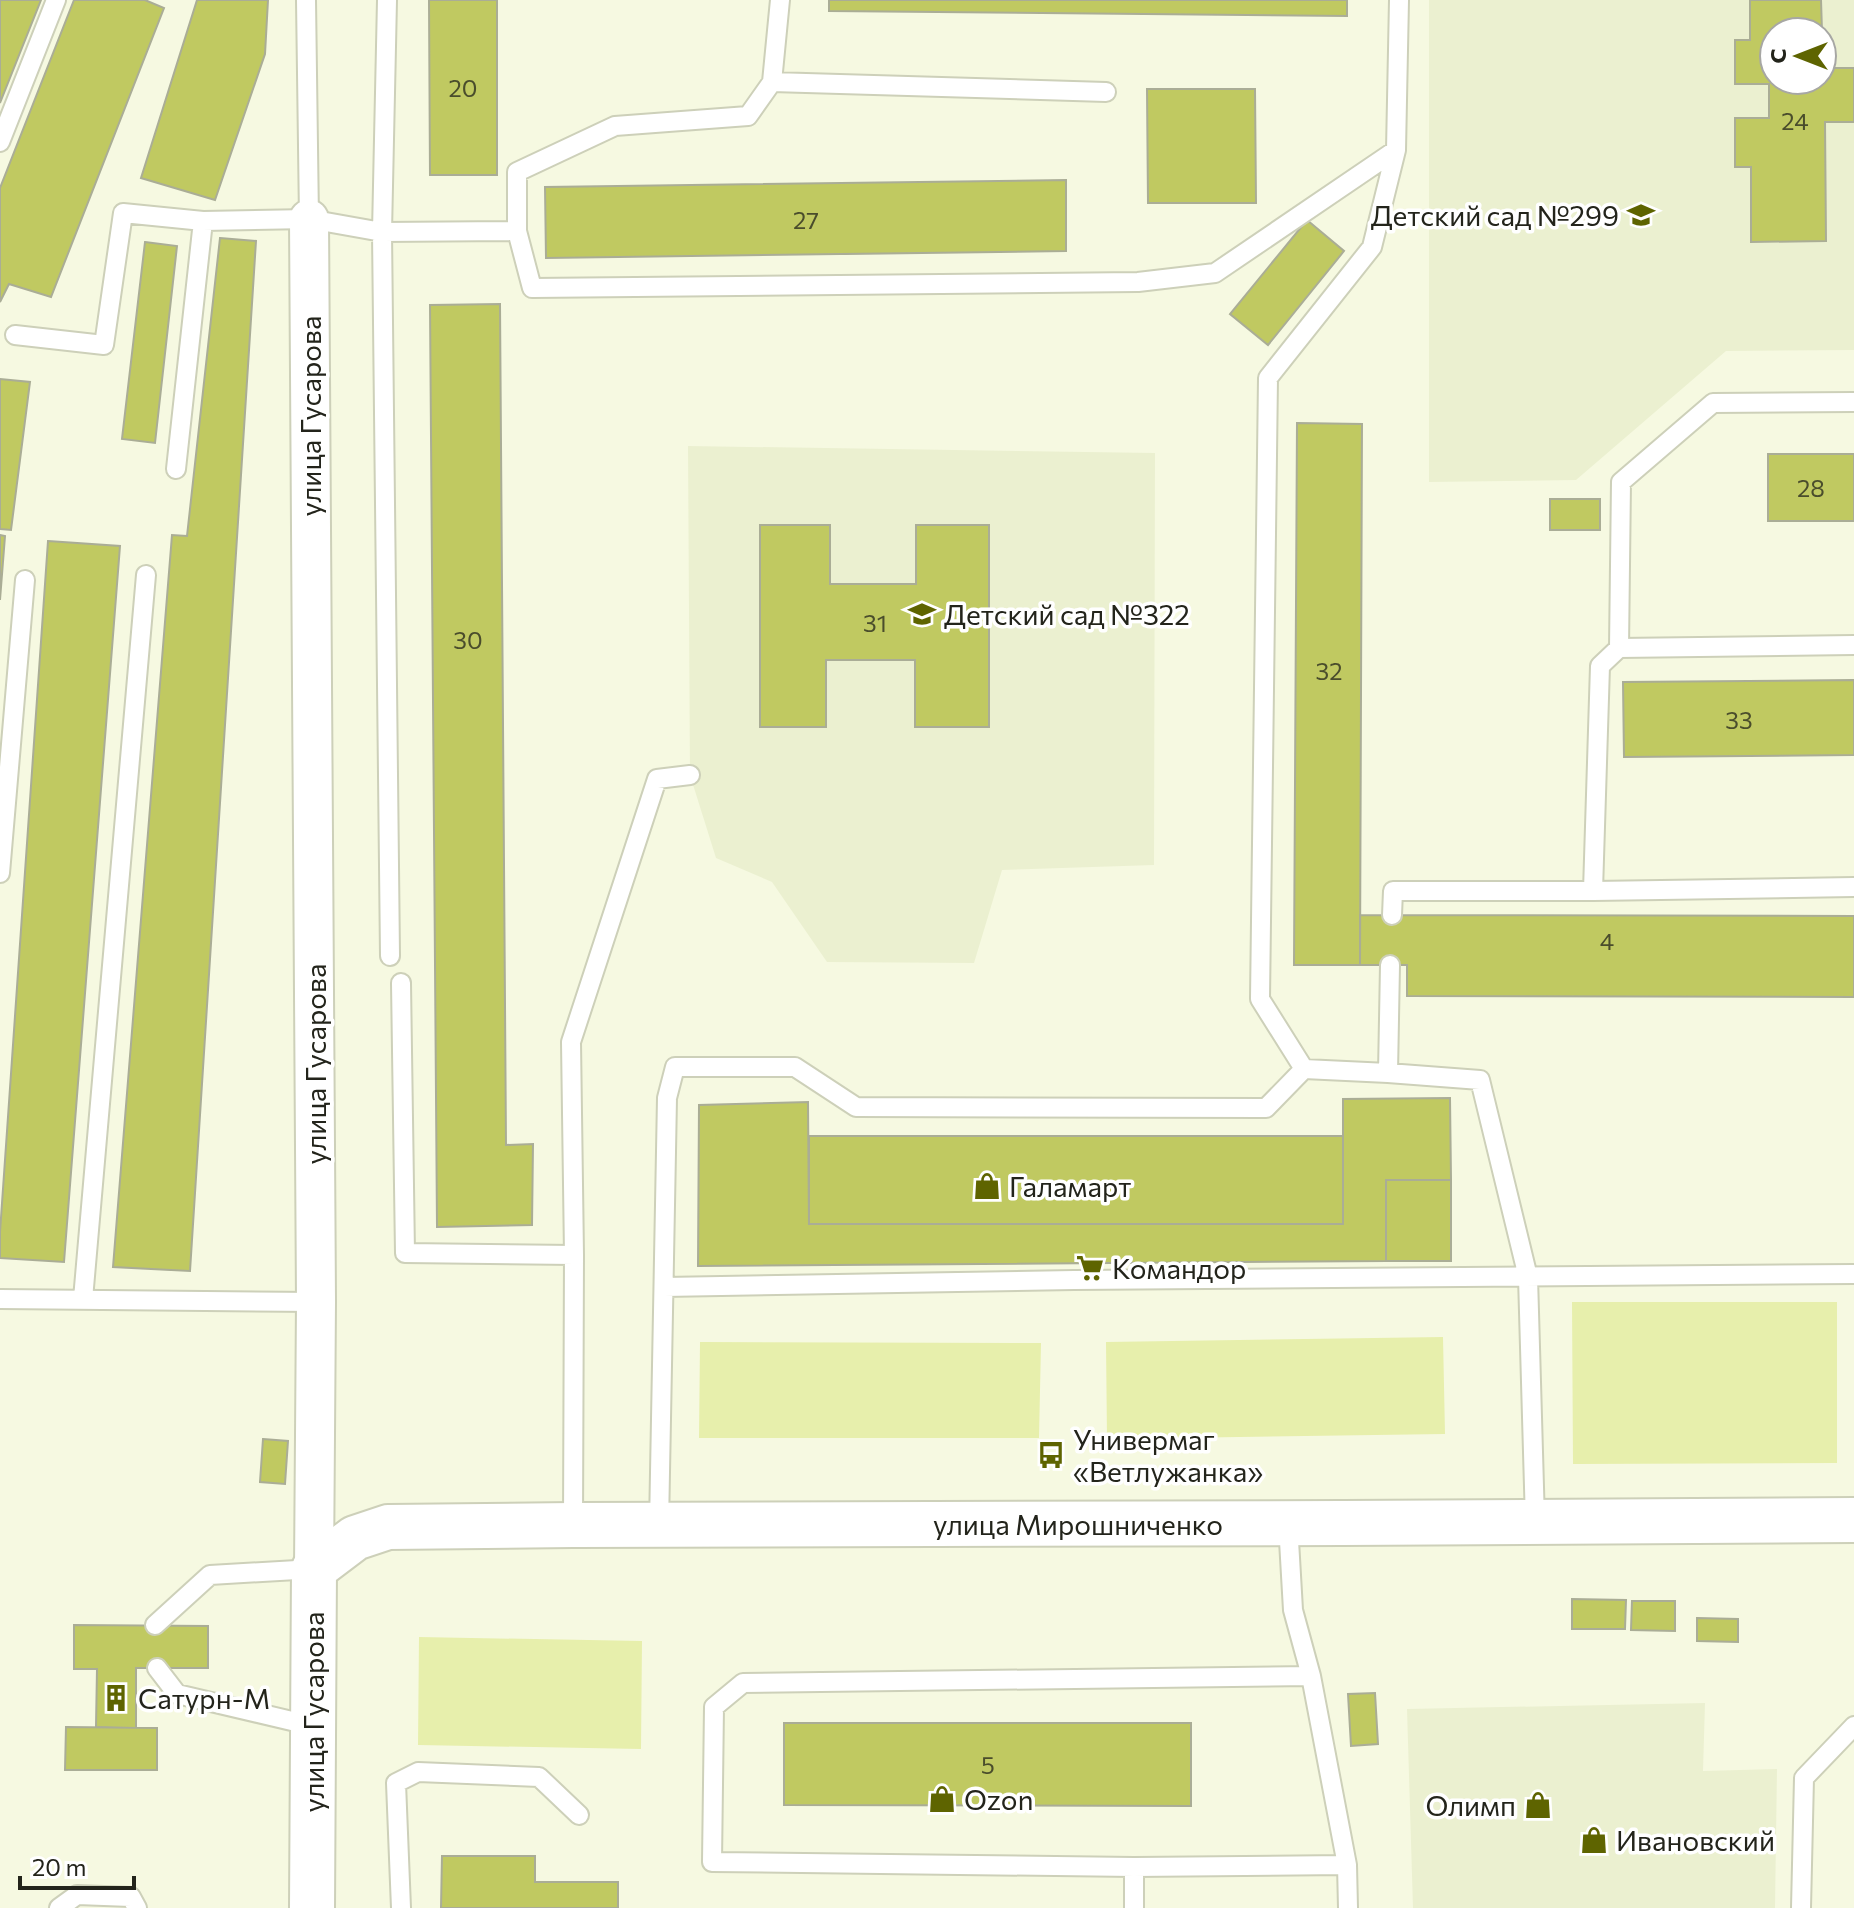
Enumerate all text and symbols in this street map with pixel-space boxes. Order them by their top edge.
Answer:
north arrow [1758,16,1838,96]
text: С [1764,48,1791,64]
house number: 20 [449,73,477,102]
house number: 24 [1781,106,1809,135]
place label: Детский сад №299 [1371,198,1619,232]
school or university icon: Детский сад №299 [1626,200,1656,230]
house number: 27 [793,205,819,234]
street label: улица Гусарова [293,316,327,516]
house number: 28 [1797,473,1825,502]
place label: Детский сад №322 [944,597,1190,631]
school or university icon: Детский сад №322 [907,599,937,629]
house number: 31 [863,608,887,637]
house number: 30 [453,625,483,654]
house number: 32 [1316,656,1342,685]
house number: 33 [1725,705,1753,734]
house number: 4 [1600,926,1614,955]
street label: улица Гусарова [298,964,332,1164]
place label: Галамарт [1009,1169,1131,1203]
shop icon: Галамарт [972,1171,1002,1201]
place label: Командор [1112,1251,1246,1285]
supermarket icon: Командор [1075,1253,1105,1283]
place label: Универмаг «Ветлужанка» [1073,1422,1263,1488]
bus stop icon: Универмаг «Ветлужанка» [1036,1440,1066,1470]
street label: улица Мирошниченко [933,1507,1223,1541]
street label: улица Гусарова [296,1612,330,1812]
place label: Сатурн-М [138,1681,270,1715]
building icon: Сатурн-М [101,1683,131,1713]
house number: 5 [981,1750,995,1779]
place label: Ozon [964,1782,1034,1816]
shop icon: Ozon [927,1784,957,1814]
place label: Олимп [1425,1788,1516,1822]
shop icon: Олимп [1523,1790,1553,1820]
place label: Ивановский [1616,1823,1775,1857]
shop icon: Ивановский [1579,1825,1609,1855]
scale bar [20,1840,134,1890]
text: 20 m [32,1852,86,1881]

